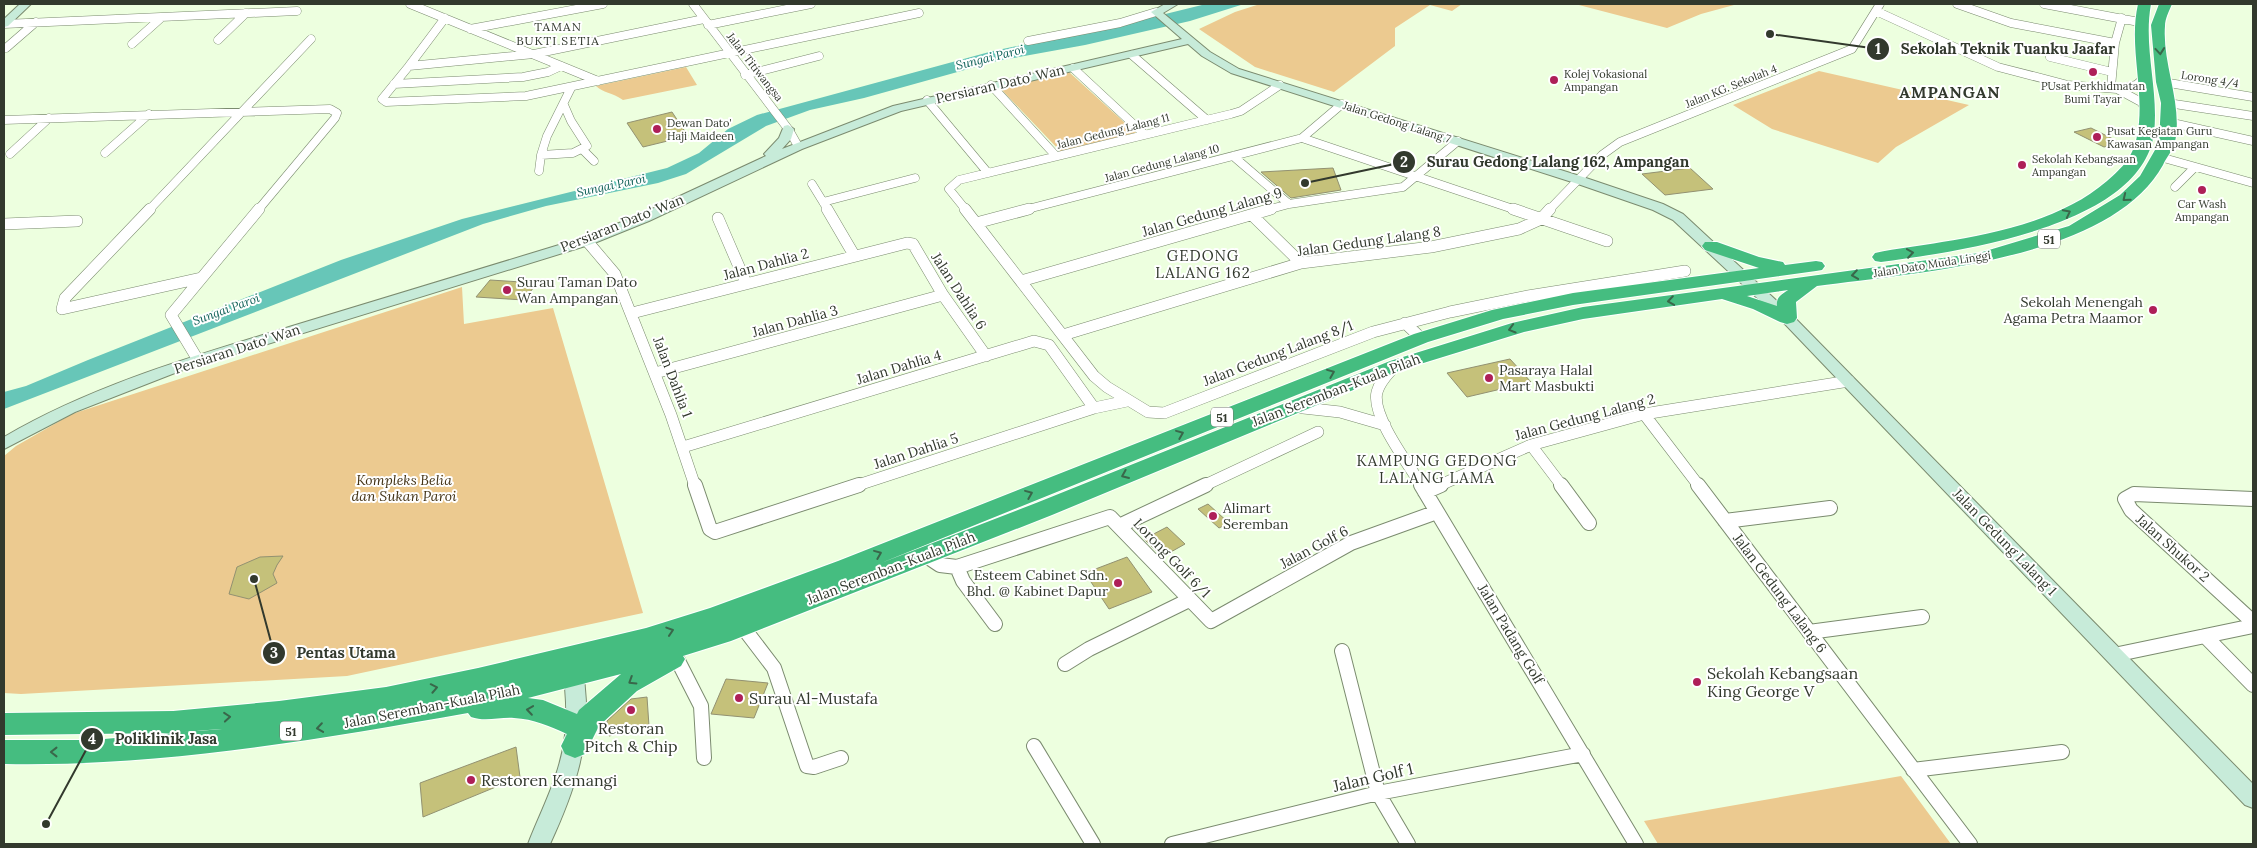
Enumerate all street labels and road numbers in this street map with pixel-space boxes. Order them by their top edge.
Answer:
street label: Jalan Titiwangsa [723,29,786,104]
street label: Persiaran Dato' Wan [934,60,1067,108]
street label: Jalan KG. Sekolah 4 [1682,61,1779,111]
street label: Lorong 4/4 [2180,68,2240,91]
street label: Jalan Gedong Lalang 7 [1340,98,1453,146]
street label: Jalan Gedung Lalang 11 [1054,110,1171,152]
street label: Jalan Gedung Lalang 10 [1102,141,1221,185]
street label: Jalan Gedung Lalang 9 [1139,183,1284,241]
street label: Persiaran Dato' Wan [558,190,687,256]
street label: Jalan Gedung Lalang 8 [1295,222,1442,260]
road number: 51 [2038,230,2060,248]
street label: Jalan Dahlia 2 [720,244,811,284]
street label: Jalan Dahlia 6 [927,248,991,333]
street label: Jalan Dato Muda Linggi [1871,248,1992,280]
street label: Jalan Dahlia 3 [749,301,840,341]
street label: Jalan Gedung Lalang 8/1 [1200,316,1355,390]
street label: Persiaran Dato' Wan [172,320,303,378]
street label: Jalan Dahlia 1 [649,333,697,420]
street label: Jalan Dahlia 4 [853,345,944,389]
street label: Jalan Seremban-Kuala Pilah [1248,350,1423,431]
street label: Jalan Gedung Lalang 2 [1512,390,1657,445]
road number: 51 [1211,408,1233,427]
street label: Jalan Dahlia 5 [871,429,960,473]
street label: Jalan Gedung Lalang 1 [1949,484,2061,599]
street label: Jalan Shukor 2 [2132,510,2214,586]
street label: Lorong Golf 6/1 [1130,514,1214,602]
street label: Jalan Golf 6 [1276,522,1351,573]
street label: Jalan Seremban-Kuala Pilah [803,528,978,609]
street label: Jalan Gedung Lalang 6 [1729,529,1831,656]
street label: Jalan Padang Golf [1473,580,1549,689]
street label: Jalan Seremban-Kuala Pilah [341,680,522,732]
road number: 51 [280,721,302,740]
street label: Jalan Golf 1 [1330,758,1415,796]

